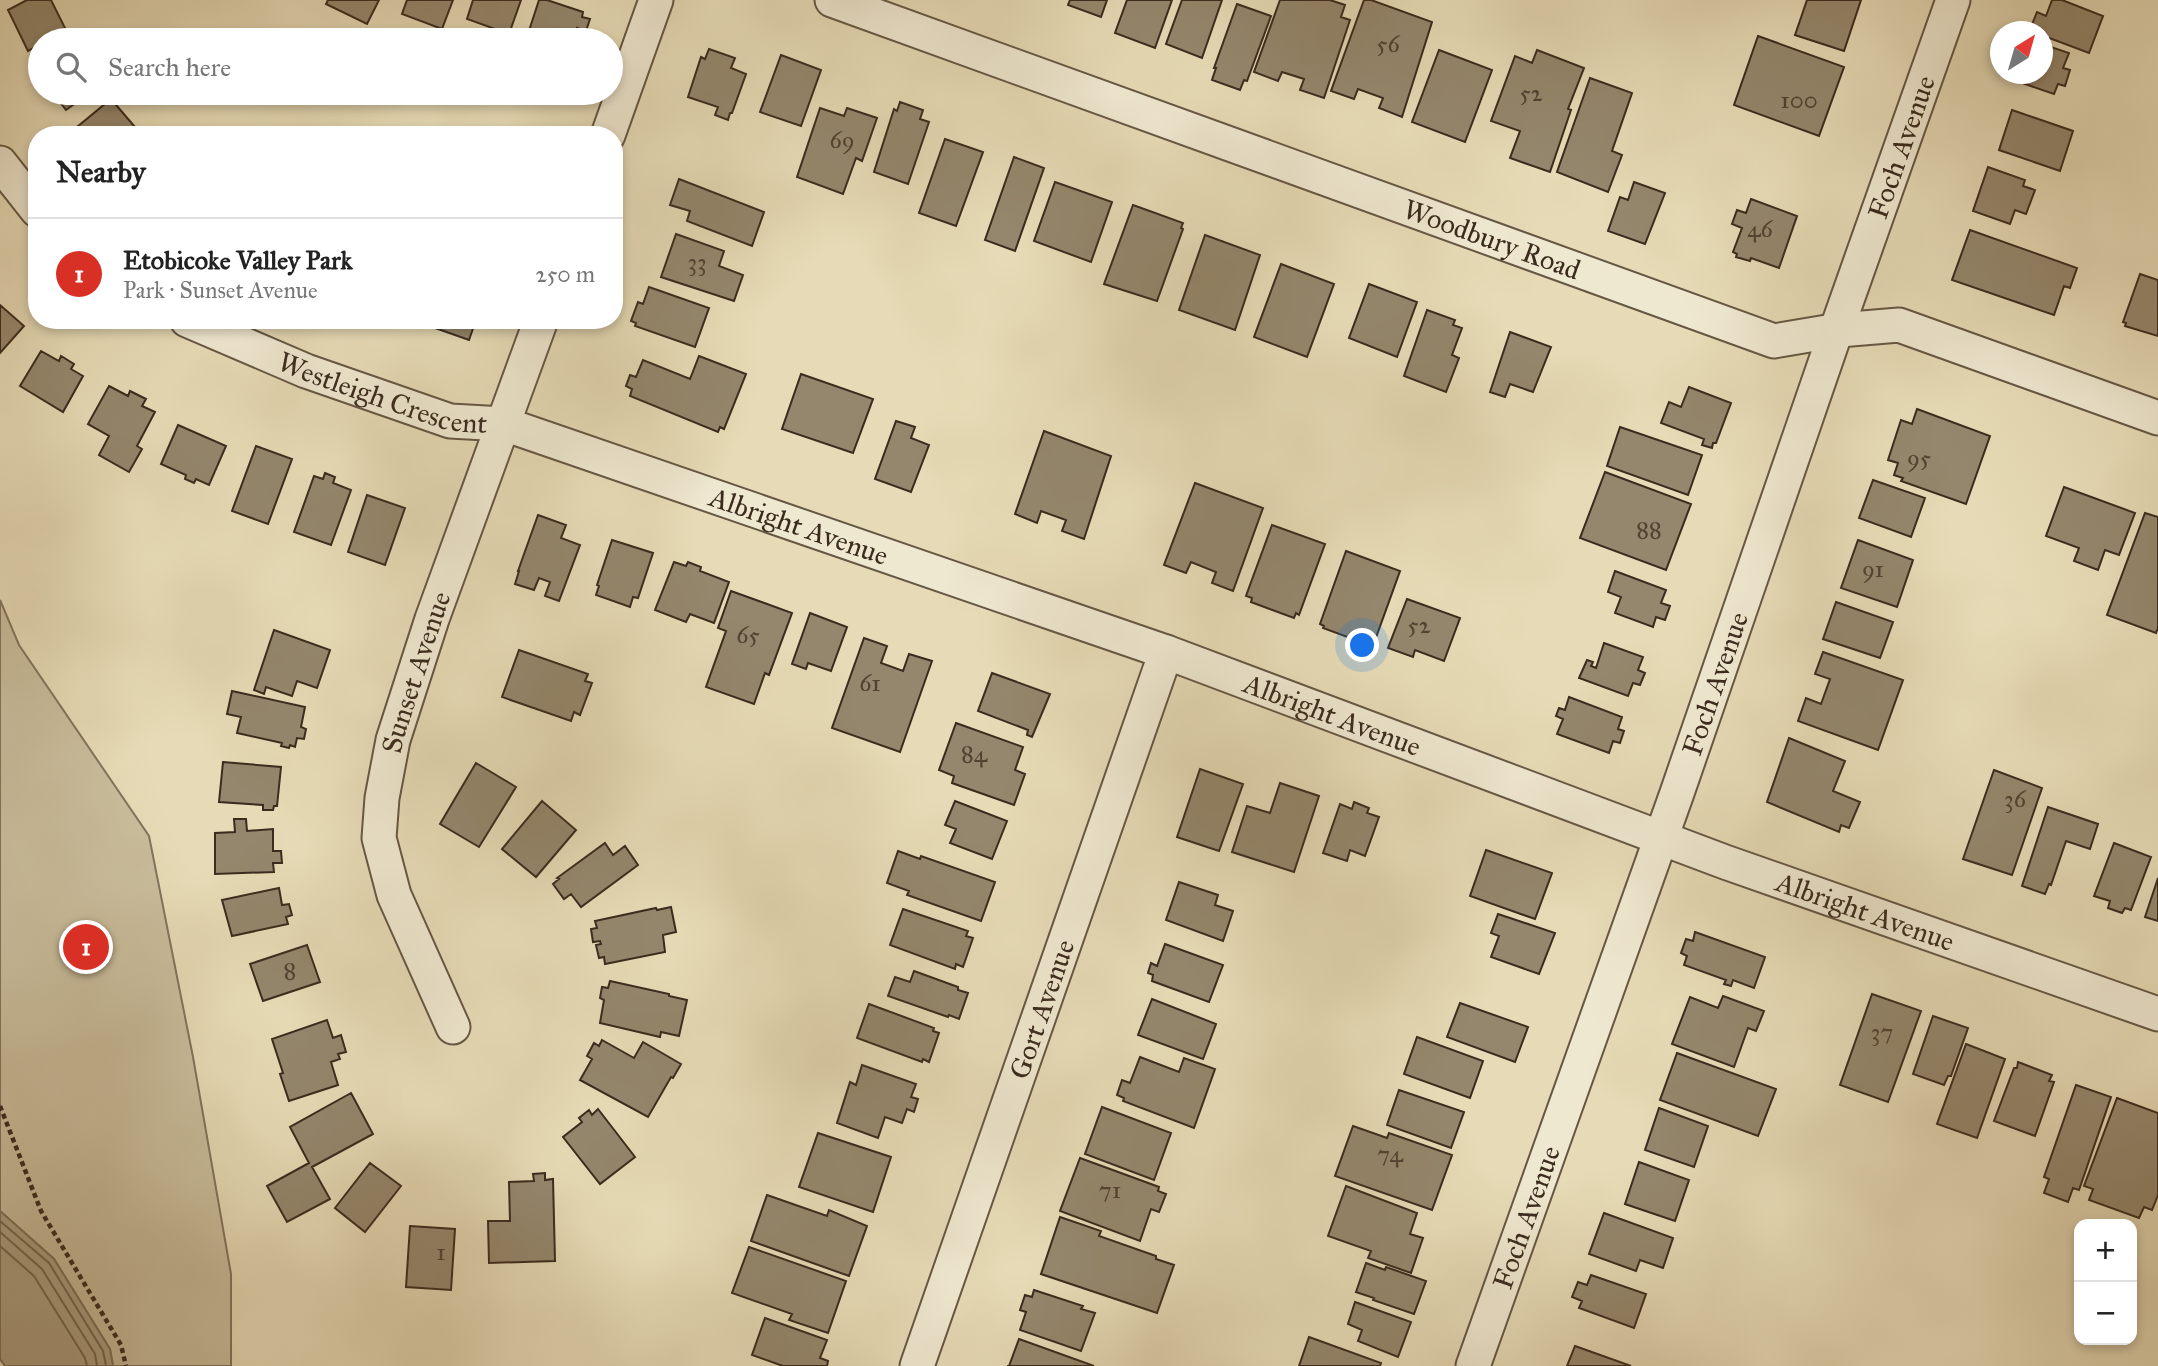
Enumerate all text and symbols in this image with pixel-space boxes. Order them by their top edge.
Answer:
north arrow [1990,21,2053,84]
search box [28,28,623,105]
house number: 56 [1376,29,1400,59]
icon: search [52,48,90,86]
text: Search here [108,51,231,83]
street label: Foch Avenue [1860,71,1942,223]
house number: 52 [1520,78,1543,108]
house number: 100 [1780,85,1818,115]
house number: 69 [829,125,855,155]
text: Nearby [56,154,146,190]
street label: Woodbury Road [1399,191,1585,287]
house number: 46 [1747,214,1774,244]
text: Etobicoke Valley Park [123,244,353,276]
house number: 33 [687,247,707,277]
text: 1 [74,260,84,288]
text: 250 m [535,260,595,288]
text: Park · Sunset Avenue [123,276,318,304]
street label: Westleigh Crescent [273,344,488,441]
house number: 95 [1907,443,1931,473]
street label: Albright Avenue [704,478,893,573]
house number: 88 [1636,515,1662,545]
house number: 91 [1862,554,1884,584]
street label: Sunset Avenue [373,586,458,756]
street label: Foch Avenue [1674,607,1756,760]
house number: 52 [1408,610,1431,640]
house number: 65 [736,620,760,650]
your location [1345,628,1379,662]
street label: Albright Avenue [1238,665,1426,764]
house number: 61 [859,668,881,698]
house number: 84 [961,739,988,769]
house number: 36 [2004,784,2027,814]
street label: Albright Avenue [1770,863,1959,959]
pin: 1 [63,921,109,973]
street label: Gort Avenue [1001,935,1082,1083]
house number: 8 [284,956,296,986]
house number: 37 [1871,1017,1893,1047]
house number: 74 [1377,1139,1403,1169]
street label: Foch Avenue [1484,1141,1568,1293]
house number: 71 [1099,1175,1121,1205]
map controls [2074,1219,2137,1345]
button: + [2074,1219,2137,1282]
house number: 1 [436,1237,446,1267]
button: − [2074,1282,2137,1345]

